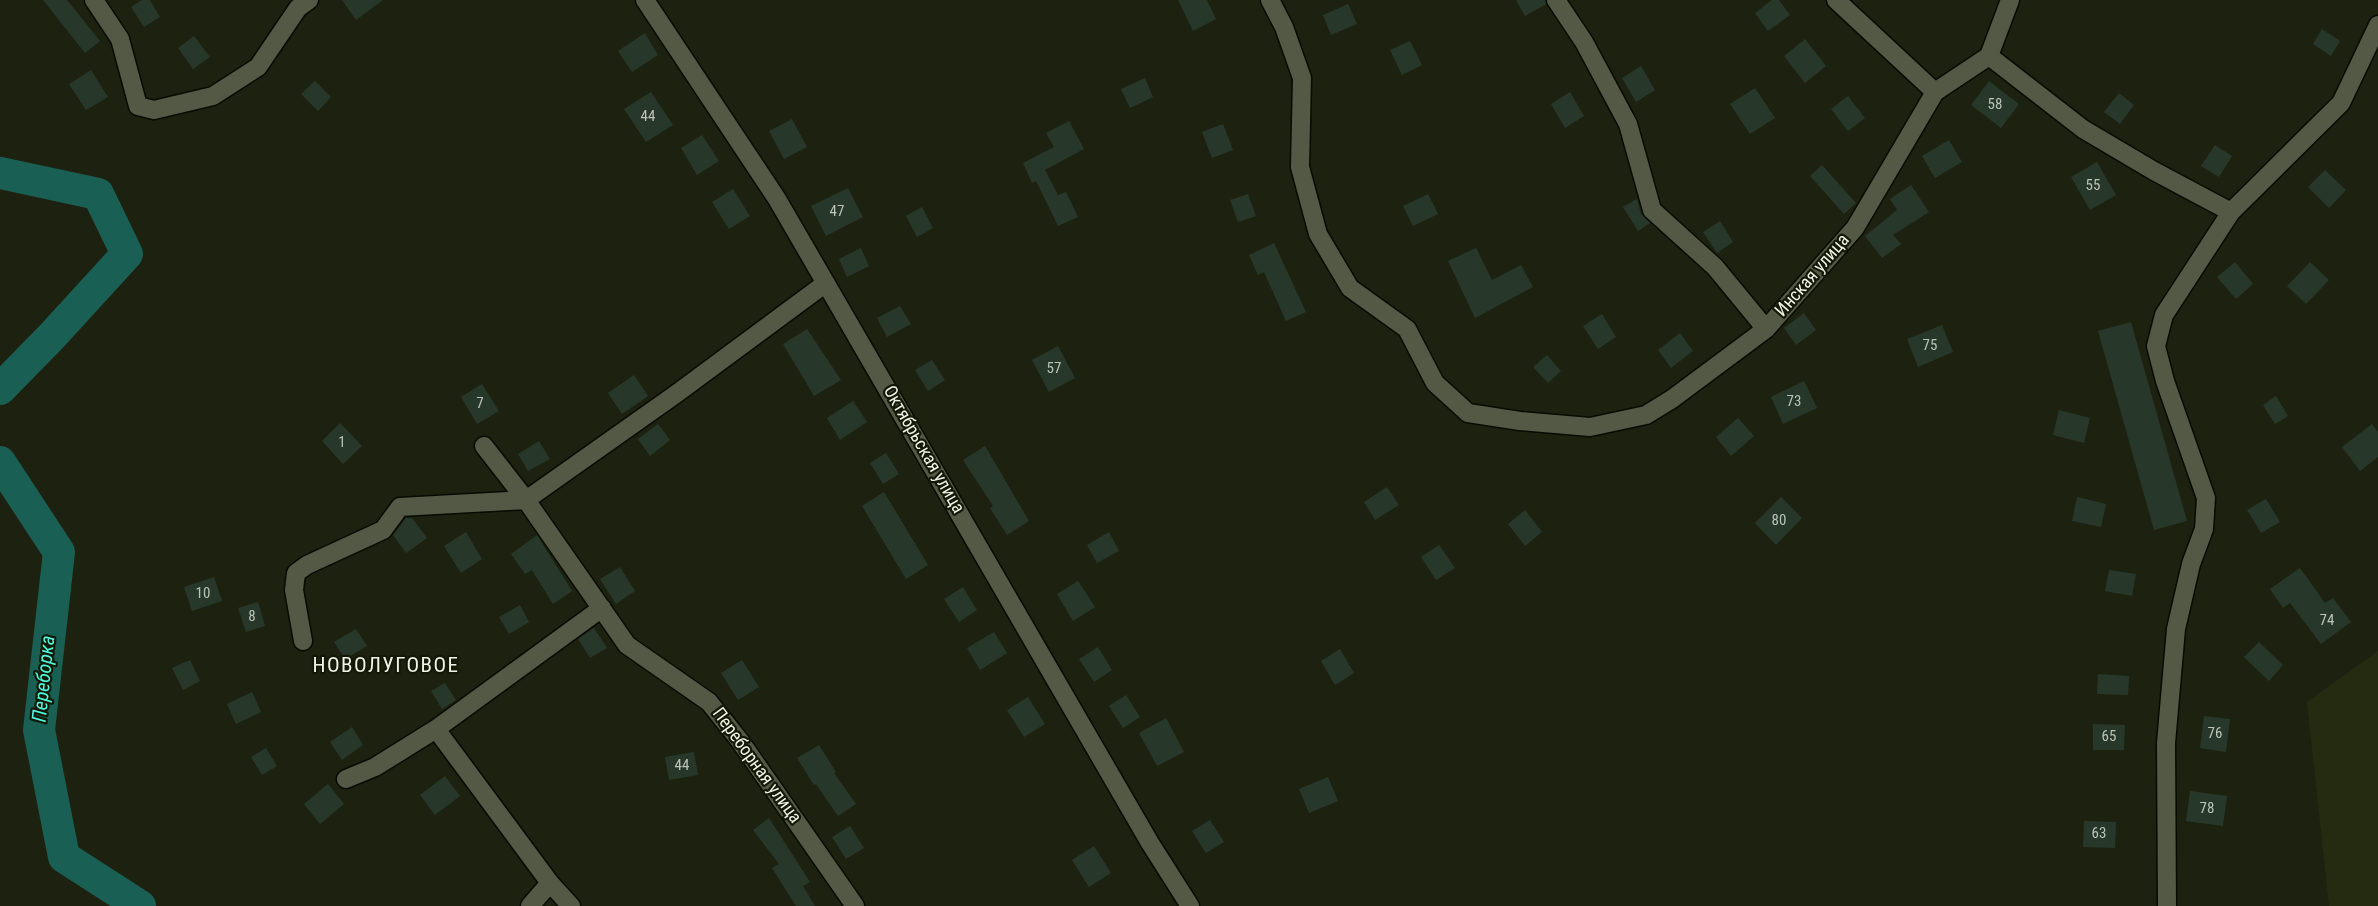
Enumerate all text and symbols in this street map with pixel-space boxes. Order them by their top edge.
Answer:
house number: 58 [1988,96,2002,114]
house number: 44 [641,108,655,126]
house number: 55 [2086,177,2100,195]
house number: 47 [830,203,844,221]
street label: Инская улица [1771,230,1855,322]
house number: 75 [1923,337,1937,355]
house number: 57 [1047,360,1061,378]
street label: Октябрьская улица [878,382,968,518]
house number: 73 [1787,393,1801,411]
house number: 7 [476,395,484,413]
house number: 1 [338,434,346,452]
house number: 80 [1772,512,1786,530]
house number: 10 [196,585,210,603]
house number: 8 [248,608,256,626]
house number: 74 [2320,612,2334,630]
water label: Переборка [29,634,61,724]
district label: НОВОЛУГОВОЕ [312,654,460,680]
street label: Переборная улица [707,704,805,828]
house number: 76 [2208,725,2222,743]
house number: 65 [2102,728,2116,746]
house number: 44 [675,757,689,775]
house number: 78 [2200,800,2214,818]
house number: 63 [2092,825,2106,843]

